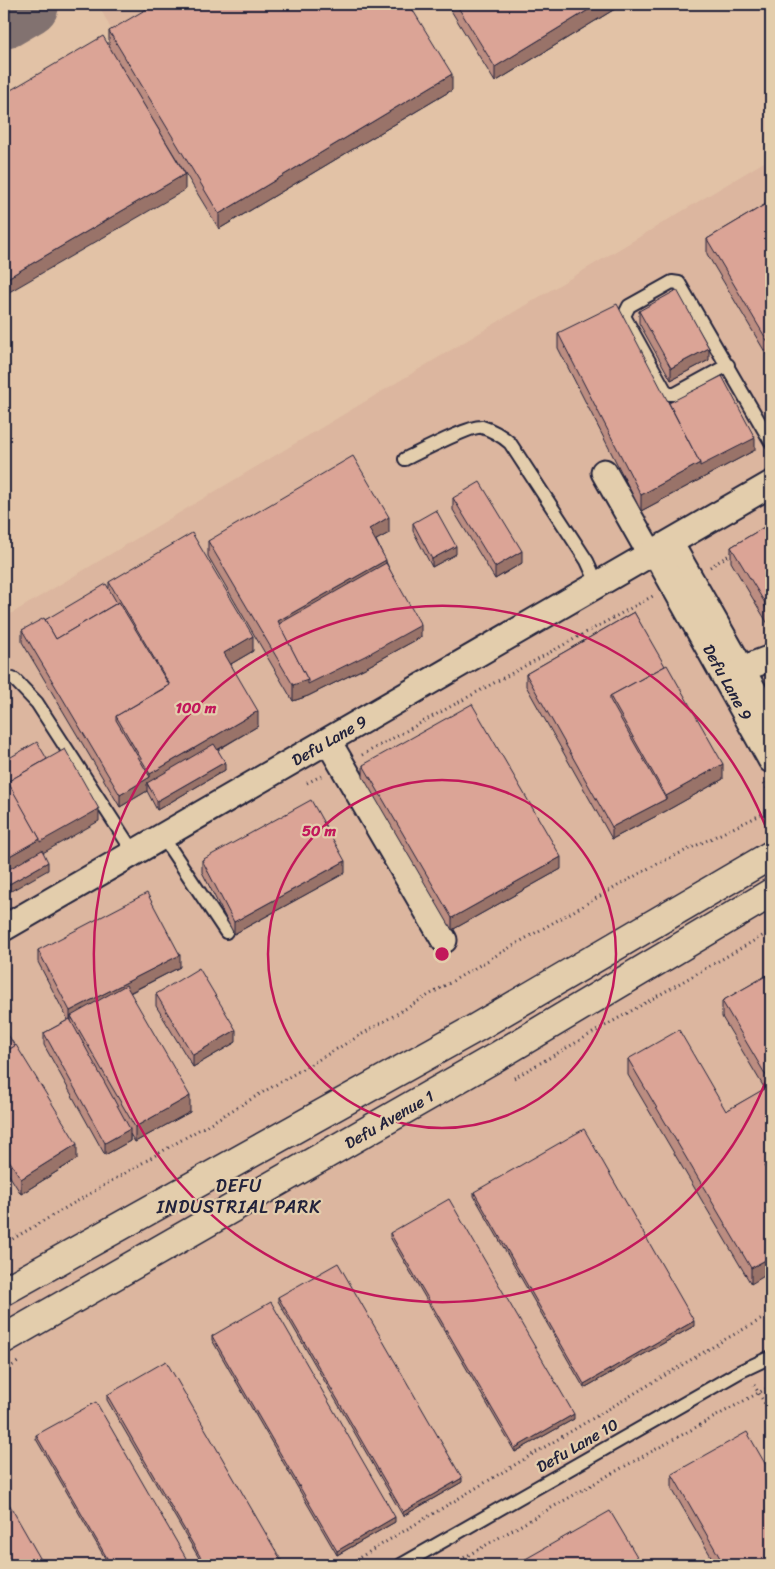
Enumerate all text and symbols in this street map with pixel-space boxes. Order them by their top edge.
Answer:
street label: Defu Lane 9 [695,639,761,726]
text: 100 m [176,695,217,721]
street label: Defu Lane 9 [286,707,373,774]
text: 50 m [302,818,337,844]
centre of rings [433,945,451,963]
street label: Defu Avenue 1 [339,1082,440,1157]
district label: DEFU INDUSTRIAL PARK [156,1170,321,1223]
street label: Defu Lane 10 [531,1410,624,1481]

